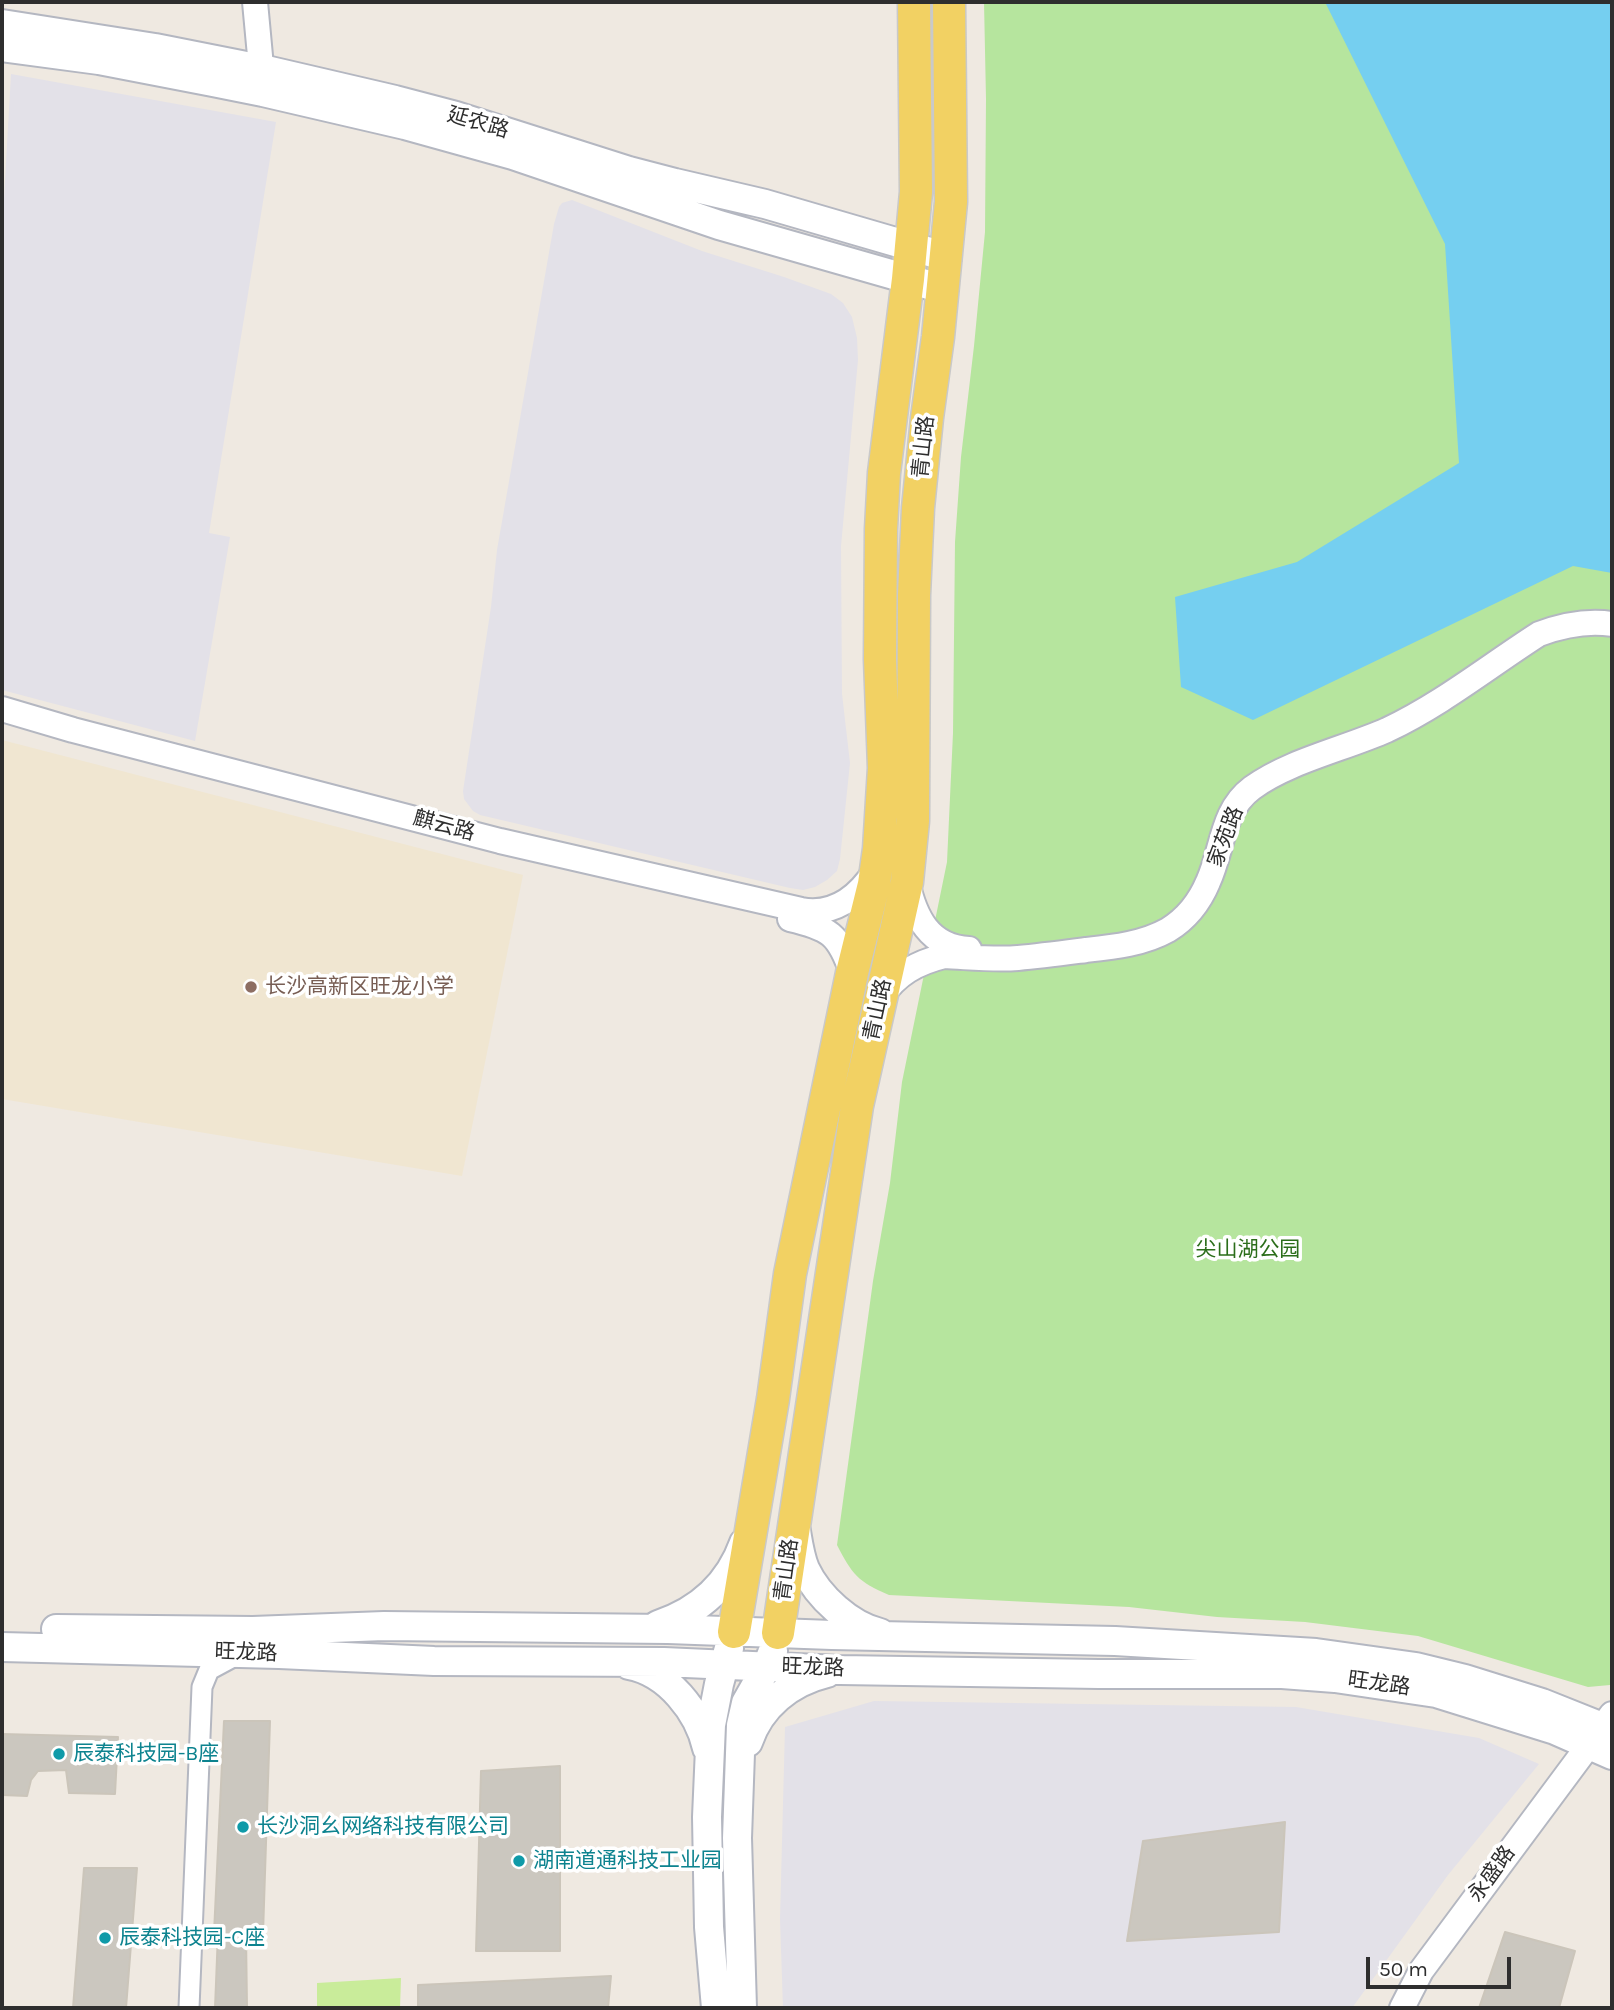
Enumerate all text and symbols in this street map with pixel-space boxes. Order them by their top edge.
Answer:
street label: 延农路 [444,102,512,144]
street label: 青山路 [908,414,940,480]
street label: 家苑路 [1203,803,1249,871]
street label: 麒云路 [410,806,478,846]
place label: 长沙高新区旺龙小学 [265,974,454,1000]
street label: 青山路 [859,977,897,1043]
marker: 长沙高新区旺龙小学 [243,979,259,995]
park label: 尖山湖公园 [1196,1237,1300,1263]
street label: 青山路 [770,1537,804,1603]
street label: 旺龙路 [214,1639,278,1667]
street label: 旺龙路 [781,1654,845,1682]
street label: 旺龙路 [1346,1667,1412,1701]
place label: 辰泰科技园-B座 [73,1741,219,1767]
marker: 辰泰科技园-B座 [51,1746,67,1762]
place label: 长沙洞幺网络科技有限公司 [257,1814,509,1840]
marker: 长沙洞幺网络科技有限公司 [235,1819,251,1835]
street label: 永盛路 [1463,1841,1521,1907]
place label: 湖南道通科技工业园 [533,1848,722,1874]
marker: 湖南道通科技工业园 [511,1853,527,1869]
place label: 辰泰科技园-C座 [119,1925,265,1951]
marker: 辰泰科技园-C座 [97,1930,113,1946]
scale bar [1369,1944,1514,1988]
text: 50 m [1379,1957,1428,1981]

